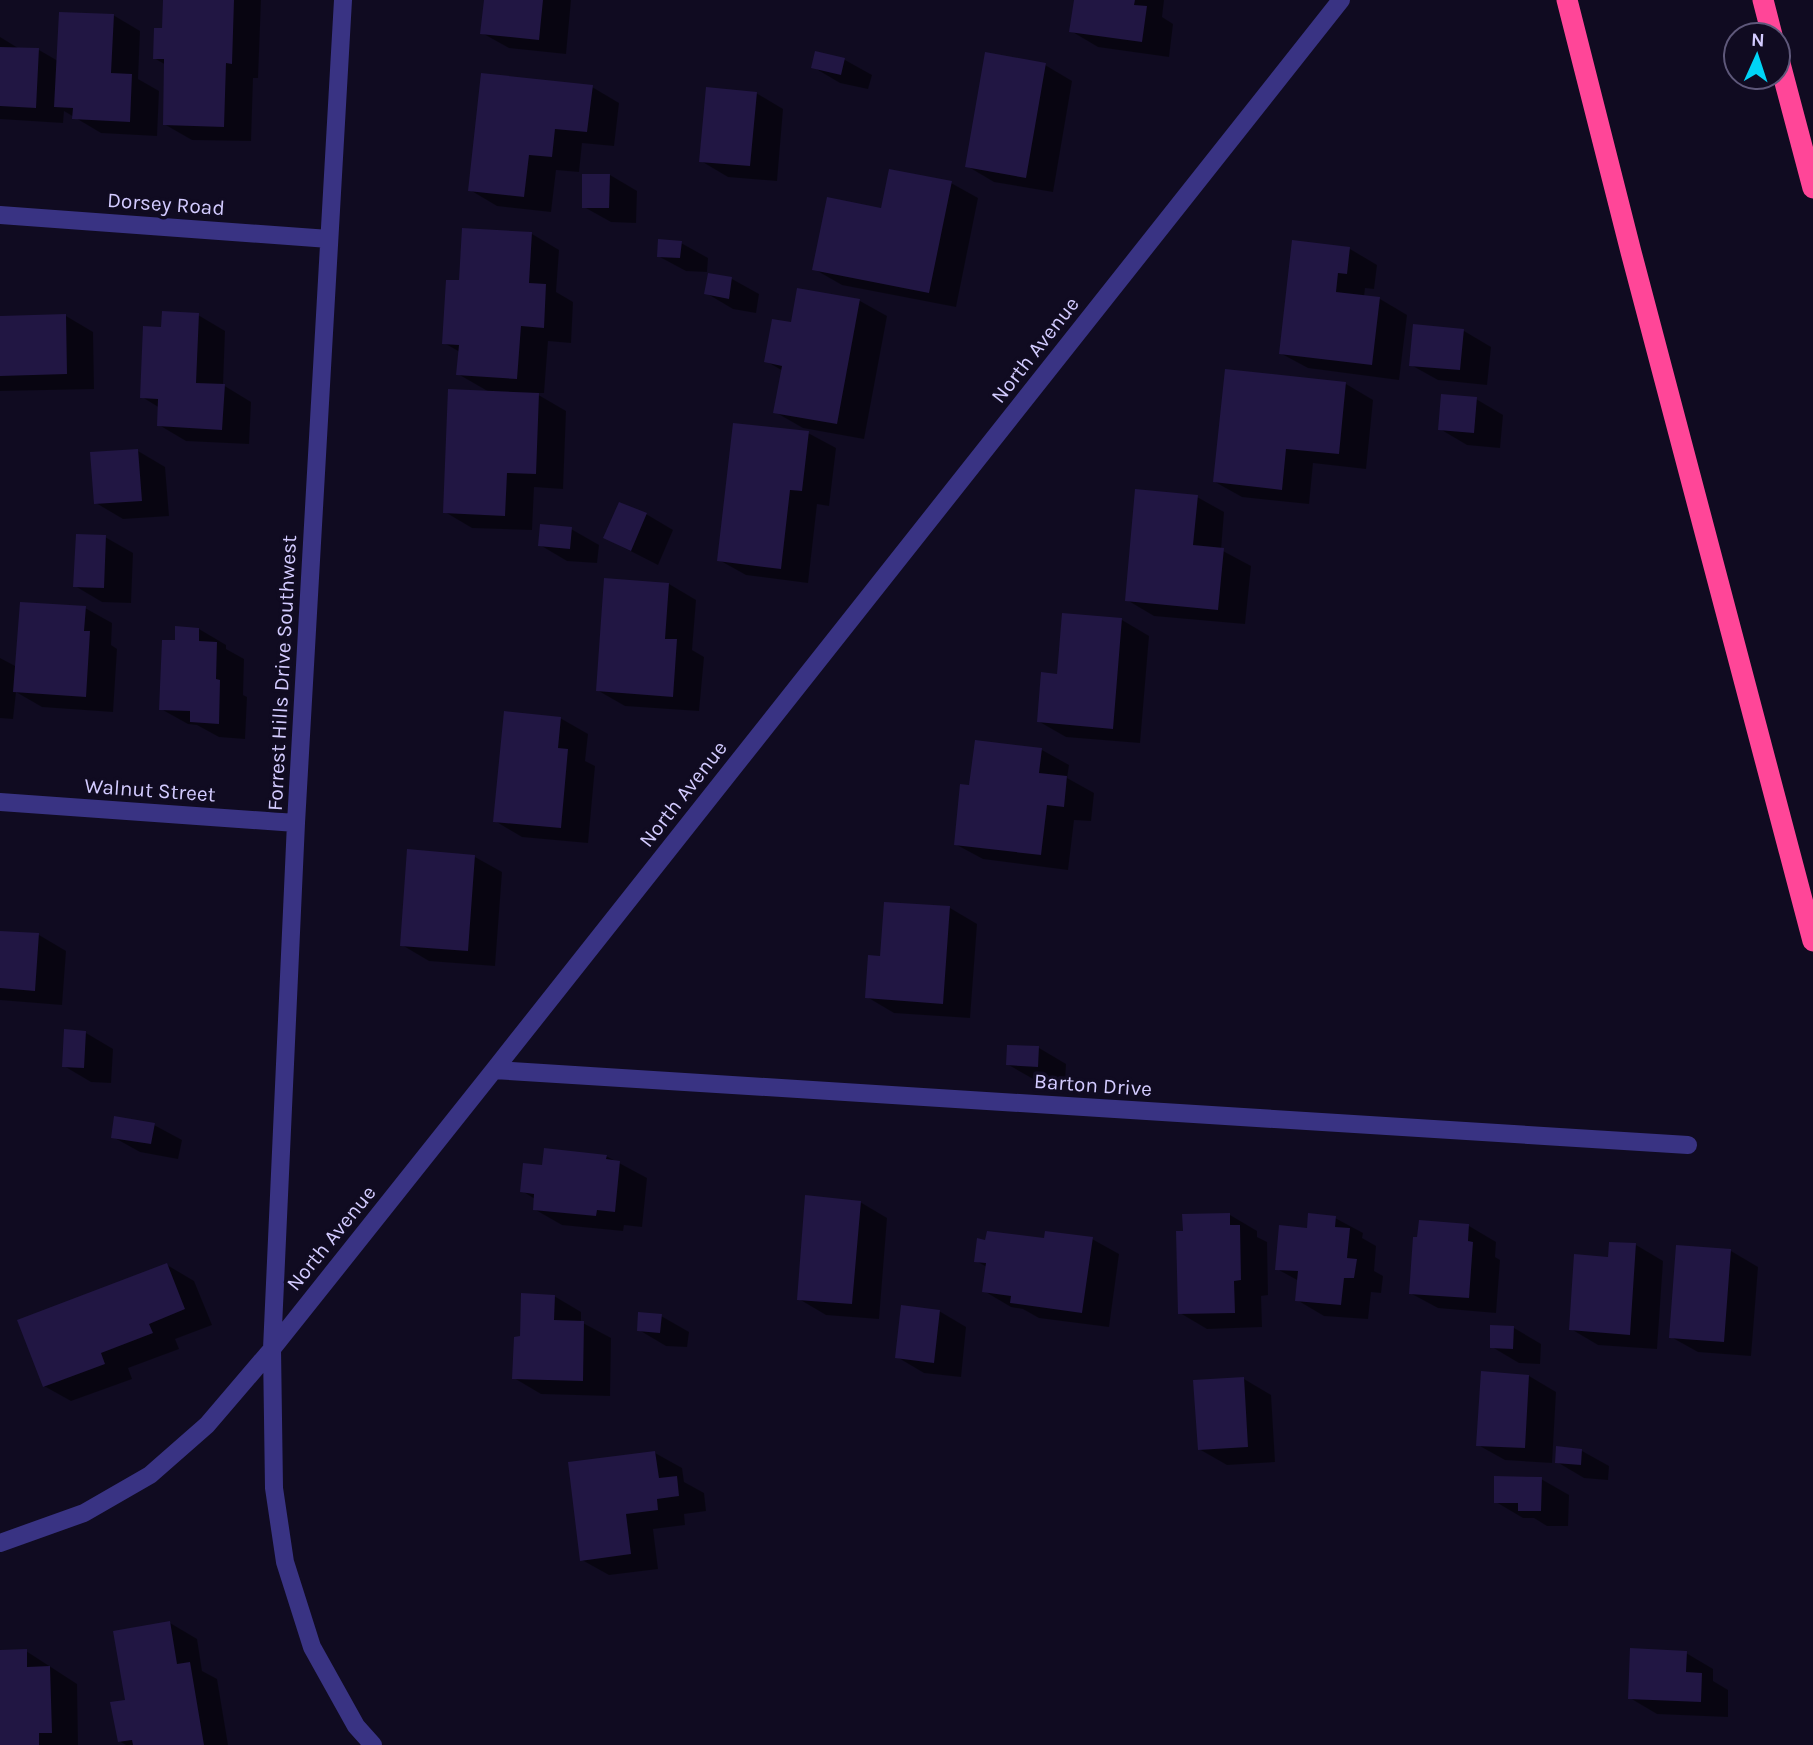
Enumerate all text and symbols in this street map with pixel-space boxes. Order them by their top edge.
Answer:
north arrow [1722,21,1792,91]
text: N [1750,29,1765,51]
street label: Dorsey Road [106,188,226,220]
street label: North Avenue [986,292,1084,408]
street label: Forrest Hills Drive Southwest [263,534,301,812]
street label: North Avenue [634,736,732,852]
street label: Walnut Street [84,773,217,807]
street label: Barton Drive [1033,1069,1153,1101]
street label: North Avenue [281,1181,381,1295]

